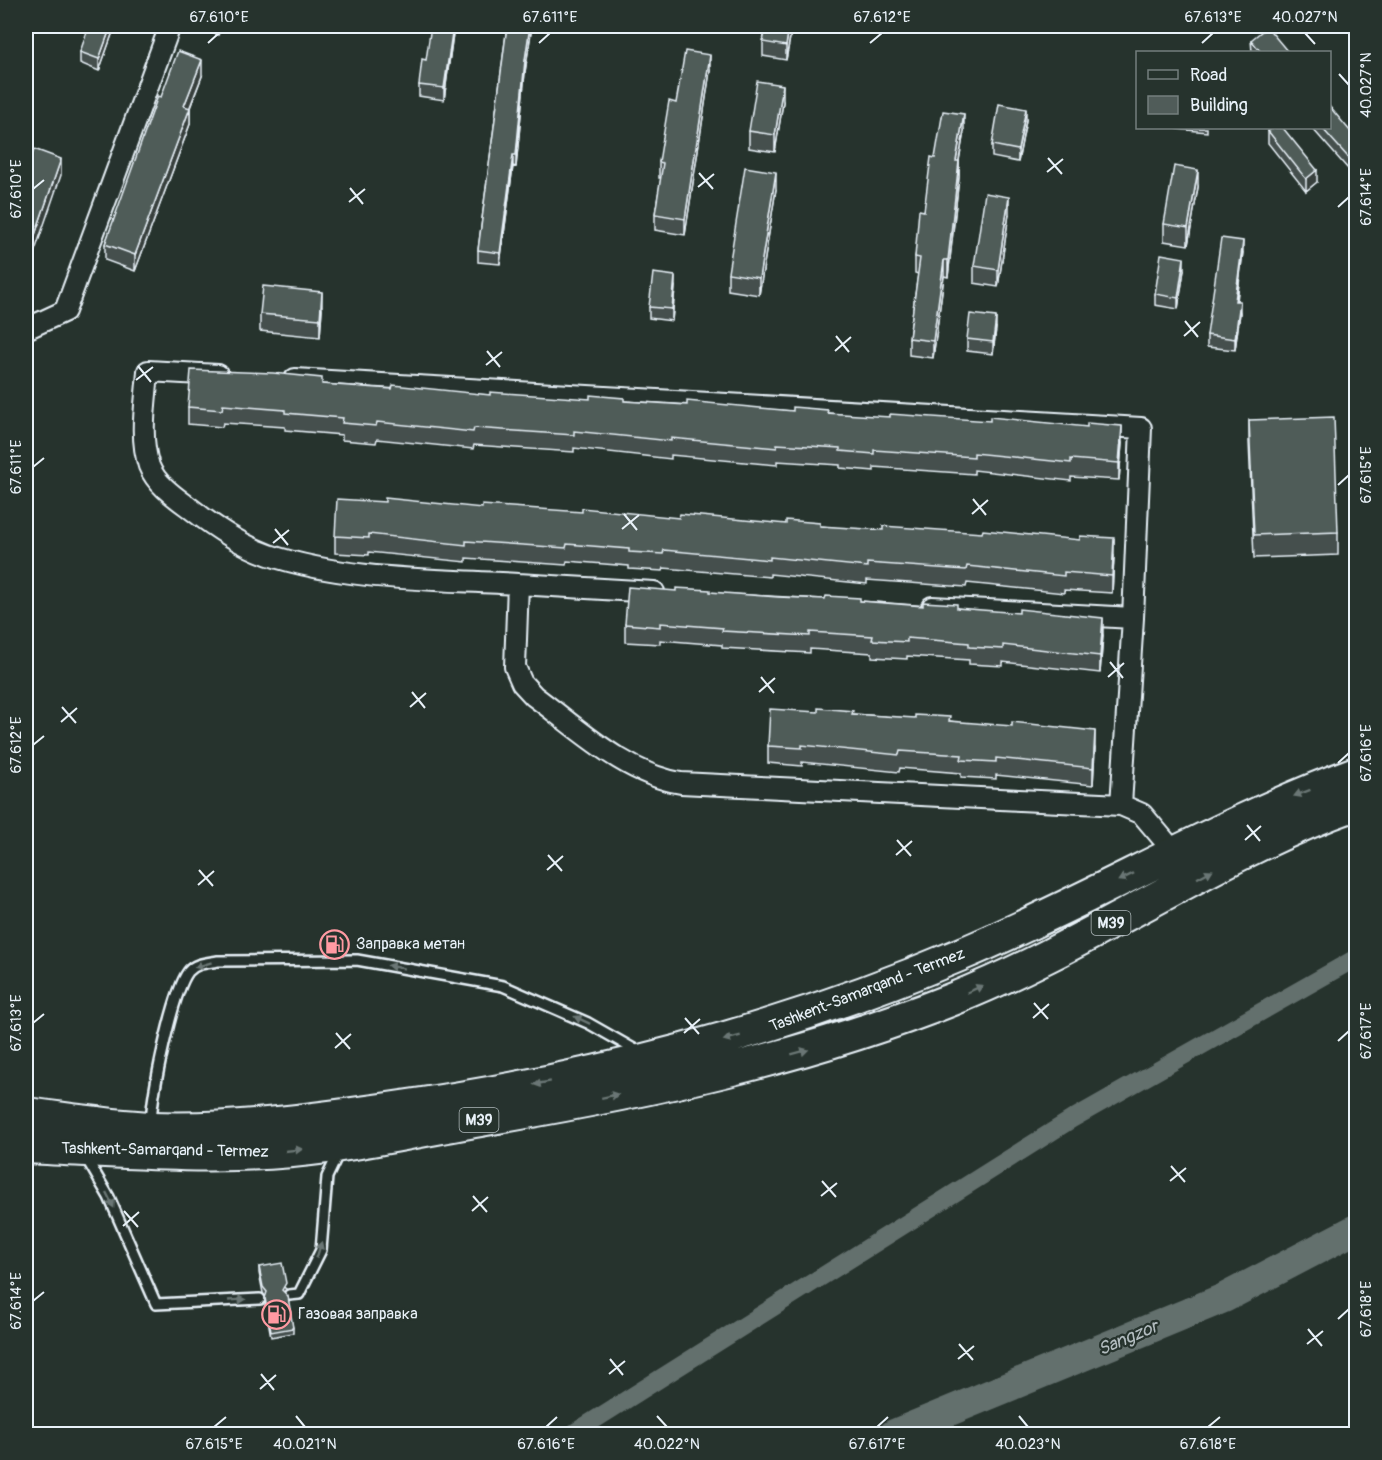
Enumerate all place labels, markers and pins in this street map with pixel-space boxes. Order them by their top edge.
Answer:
fuel station icon: Заправка метан [319,928,351,960]
place label: Заправка метан [356,934,465,954]
fuel station icon: Газовая заправка [261,1298,293,1330]
place label: Газовая заправка [298,1304,418,1324]

